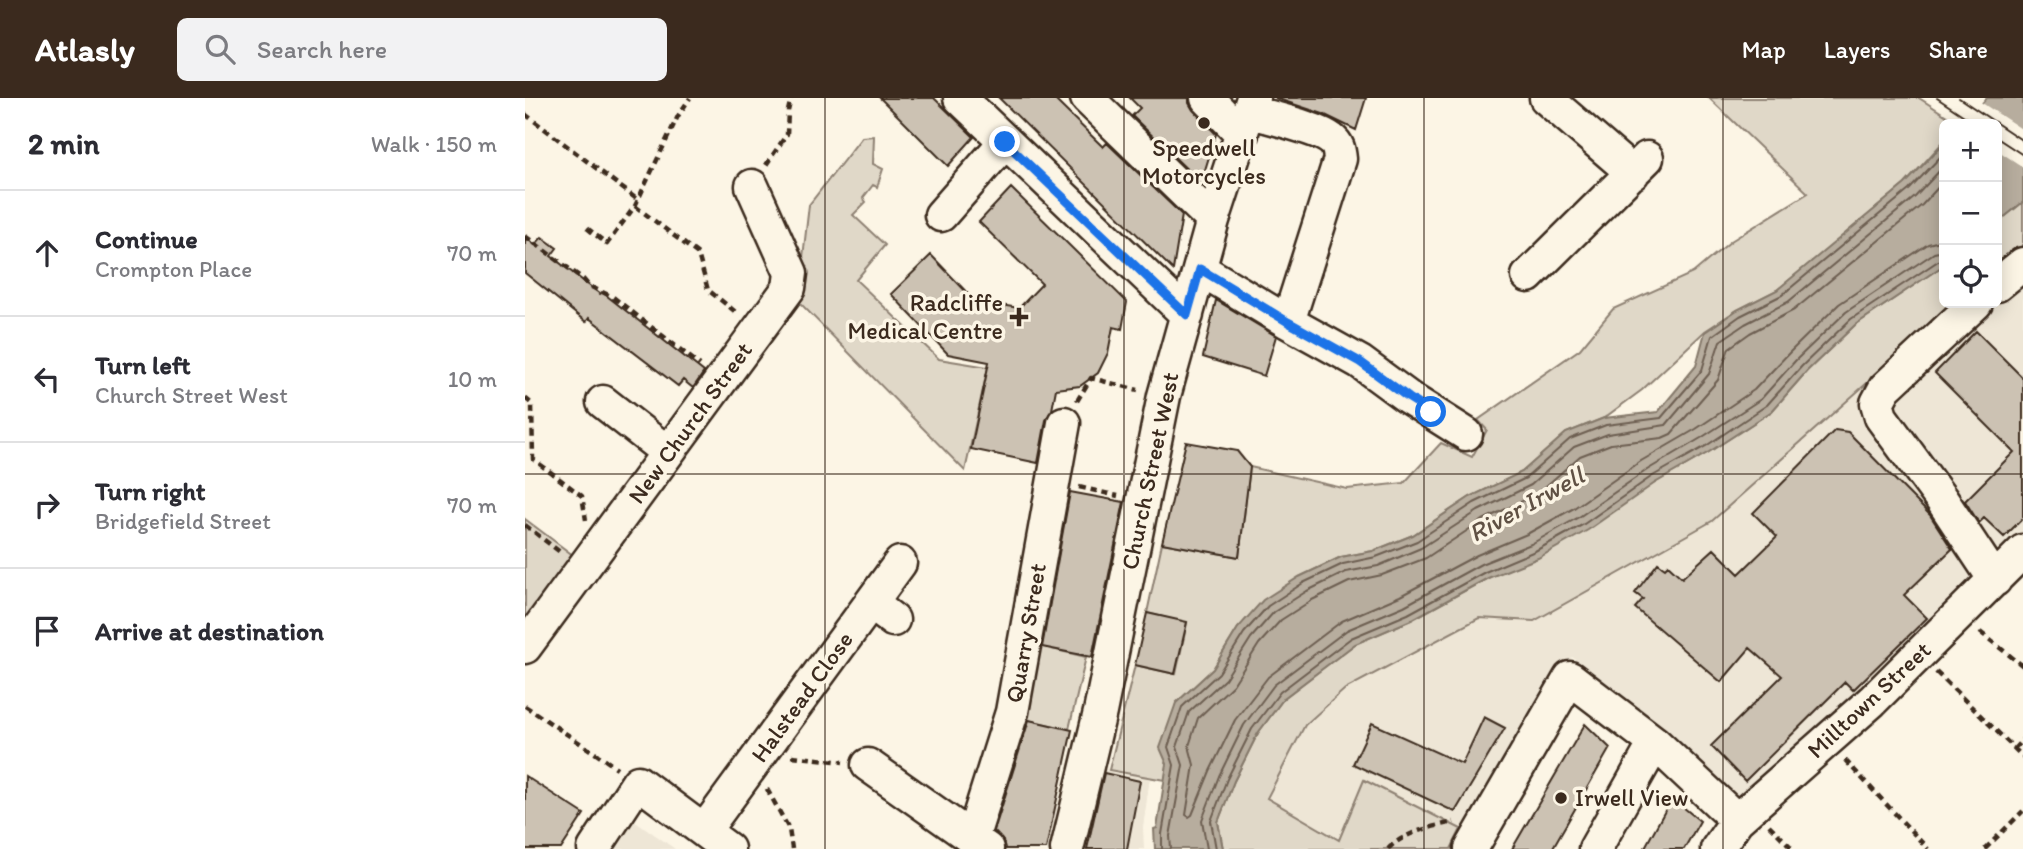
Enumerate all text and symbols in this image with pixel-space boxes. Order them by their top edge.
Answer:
search box [177,18,667,81]
text: Atlasly [35,30,135,69]
icon: search [201,30,239,68]
text: Search here [257,33,387,65]
text: Map [1742,35,1786,64]
text: Layers [1824,35,1891,64]
text: Share [1929,35,1988,64]
marker: Speedwell Motorcycles [1196,115,1212,131]
map controls [1939,119,2002,308]
button: + [1939,119,2002,182]
text: 2 min [28,125,99,162]
route end [989,126,1020,157]
text: Walk · 150 m [371,130,497,158]
place label: Speedwell Motorcycles [1142,133,1266,190]
button: − [1939,182,2002,245]
text: Continue [95,223,198,255]
icon: ahead [28,234,66,272]
text: 70 m [447,239,497,267]
button: locate [1939,245,2002,308]
text: Crompton Place [95,255,252,283]
place label: Radcliffe Medical Centre [847,288,1003,345]
marker: Radcliffe Medical Centre [1009,307,1029,327]
street label: New Church Street [621,336,758,509]
text: Turn left [95,349,191,381]
icon: left [28,360,66,398]
text: 10 m [448,365,497,393]
street label: Church Street West [1114,369,1185,572]
text: Church Street West [95,381,288,409]
route start [1415,396,1446,427]
water label: River Irwell [1463,458,1591,549]
text: Turn right [95,475,206,507]
icon: right [28,486,66,524]
text: 70 m [447,491,497,519]
text: Bridgefield Street [95,507,271,535]
street label: Quarry Street [999,561,1052,705]
icon: arrive [28,612,66,650]
text: Arrive at destination [95,615,324,647]
street label: Halstead Close [744,626,859,768]
street label: Milltown Street [1801,635,1936,764]
place label: Irwell View [1575,783,1688,812]
marker: Irwell View [1553,790,1569,806]

